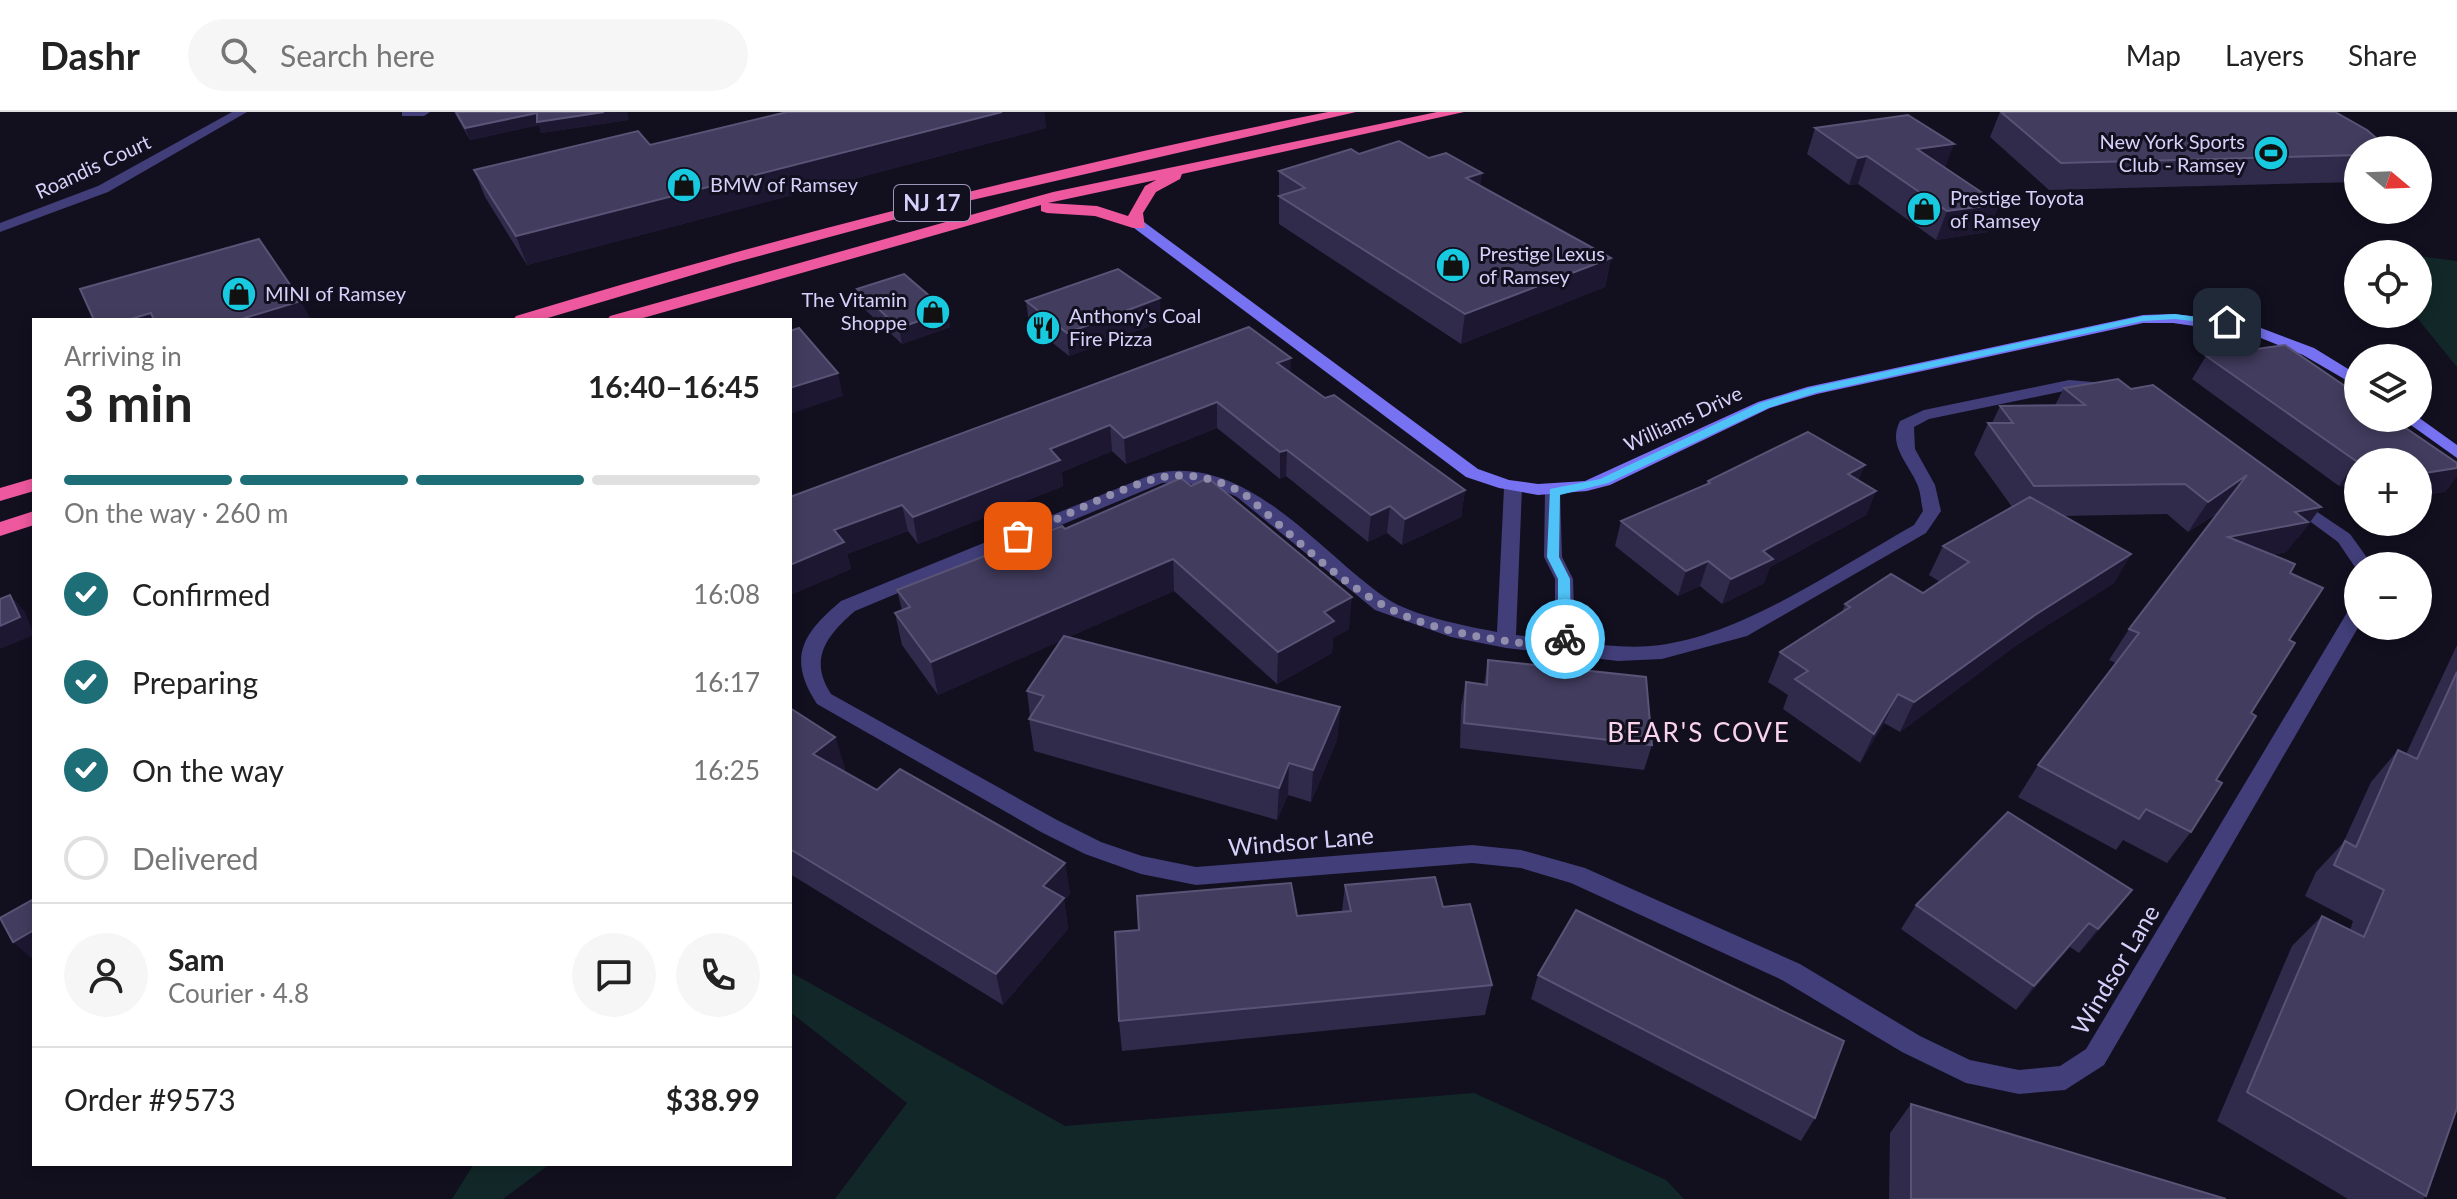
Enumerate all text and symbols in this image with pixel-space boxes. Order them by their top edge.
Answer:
search box [188,19,748,91]
text: Dashr [40,32,140,78]
icon: search [216,33,260,77]
text: Search here [280,37,435,73]
text: Map [2126,38,2181,72]
text: Layers [2225,38,2304,72]
text: Share [2348,38,2417,72]
street label: Roandis Court [31,129,154,203]
place label: New York Sports Club - Ramsey [2099,129,2246,176]
sports icon: New York Sports Club - Ramsey [2252,134,2290,172]
north arrow [2344,136,2432,224]
map controls [2344,136,2432,640]
shop icon: BMW of Ramsey [665,166,703,204]
place label: BMW of Ramsey [710,172,859,196]
road number: NJ 17 [894,185,970,221]
place label: Prestige Toyota of Ramsey [1950,185,2084,232]
shop icon: Prestige Toyota of Ramsey [1905,190,1943,228]
button: locate [2344,240,2432,328]
place label: Prestige Lexus of Ramsey [1479,241,1605,288]
shop icon: Prestige Lexus of Ramsey [1434,246,1472,284]
shop icon: MINI of Ramsey [220,275,258,313]
place label: MINI of Ramsey [265,281,407,305]
place label: The Vitamin Shoppe [801,287,907,334]
pin [2193,288,2261,356]
shop icon: The Vitamin Shoppe [914,293,952,331]
icon: home [2205,300,2249,344]
place label: Anthony's Coal Fire Pizza [1069,303,1201,350]
restaurant icon: Anthony's Coal Fire Pizza [1024,309,1062,347]
text: Arriving in [64,340,182,372]
button: layers [2344,344,2432,432]
text: 16:40–16:45 [588,368,760,404]
text: 3 min [64,371,193,433]
street label: Williams Drive [1620,380,1745,456]
button: + [2344,448,2432,536]
text: On the way · 260 m [64,497,288,529]
pin [984,502,1052,570]
icon: bag [996,514,1040,558]
button: − [2344,552,2432,640]
icon: check [64,572,108,616]
text: Confirmed [132,576,271,612]
text: 16:08 [693,578,760,610]
courier [1525,599,1605,679]
icon: bike [1543,617,1587,661]
icon: check [64,660,108,704]
text: Preparing [132,664,258,700]
text: 16:17 [693,666,760,698]
district label: BEAR'S COVE [1607,716,1791,748]
icon: check [64,748,108,792]
text: On the way [132,752,284,788]
text: 16:25 [693,754,760,786]
street label: Windsor Lane [1227,820,1375,861]
text: Delivered [132,840,259,876]
street label: Windsor Lane [2065,899,2165,1039]
button: person [64,933,148,1017]
button: chat [572,933,656,1017]
button: phone [676,933,760,1017]
text: Sam [168,941,225,977]
text: Courier · 4.8 [168,977,309,1009]
text: Order #9573 [64,1081,236,1117]
text: $38.99 [666,1081,760,1117]

